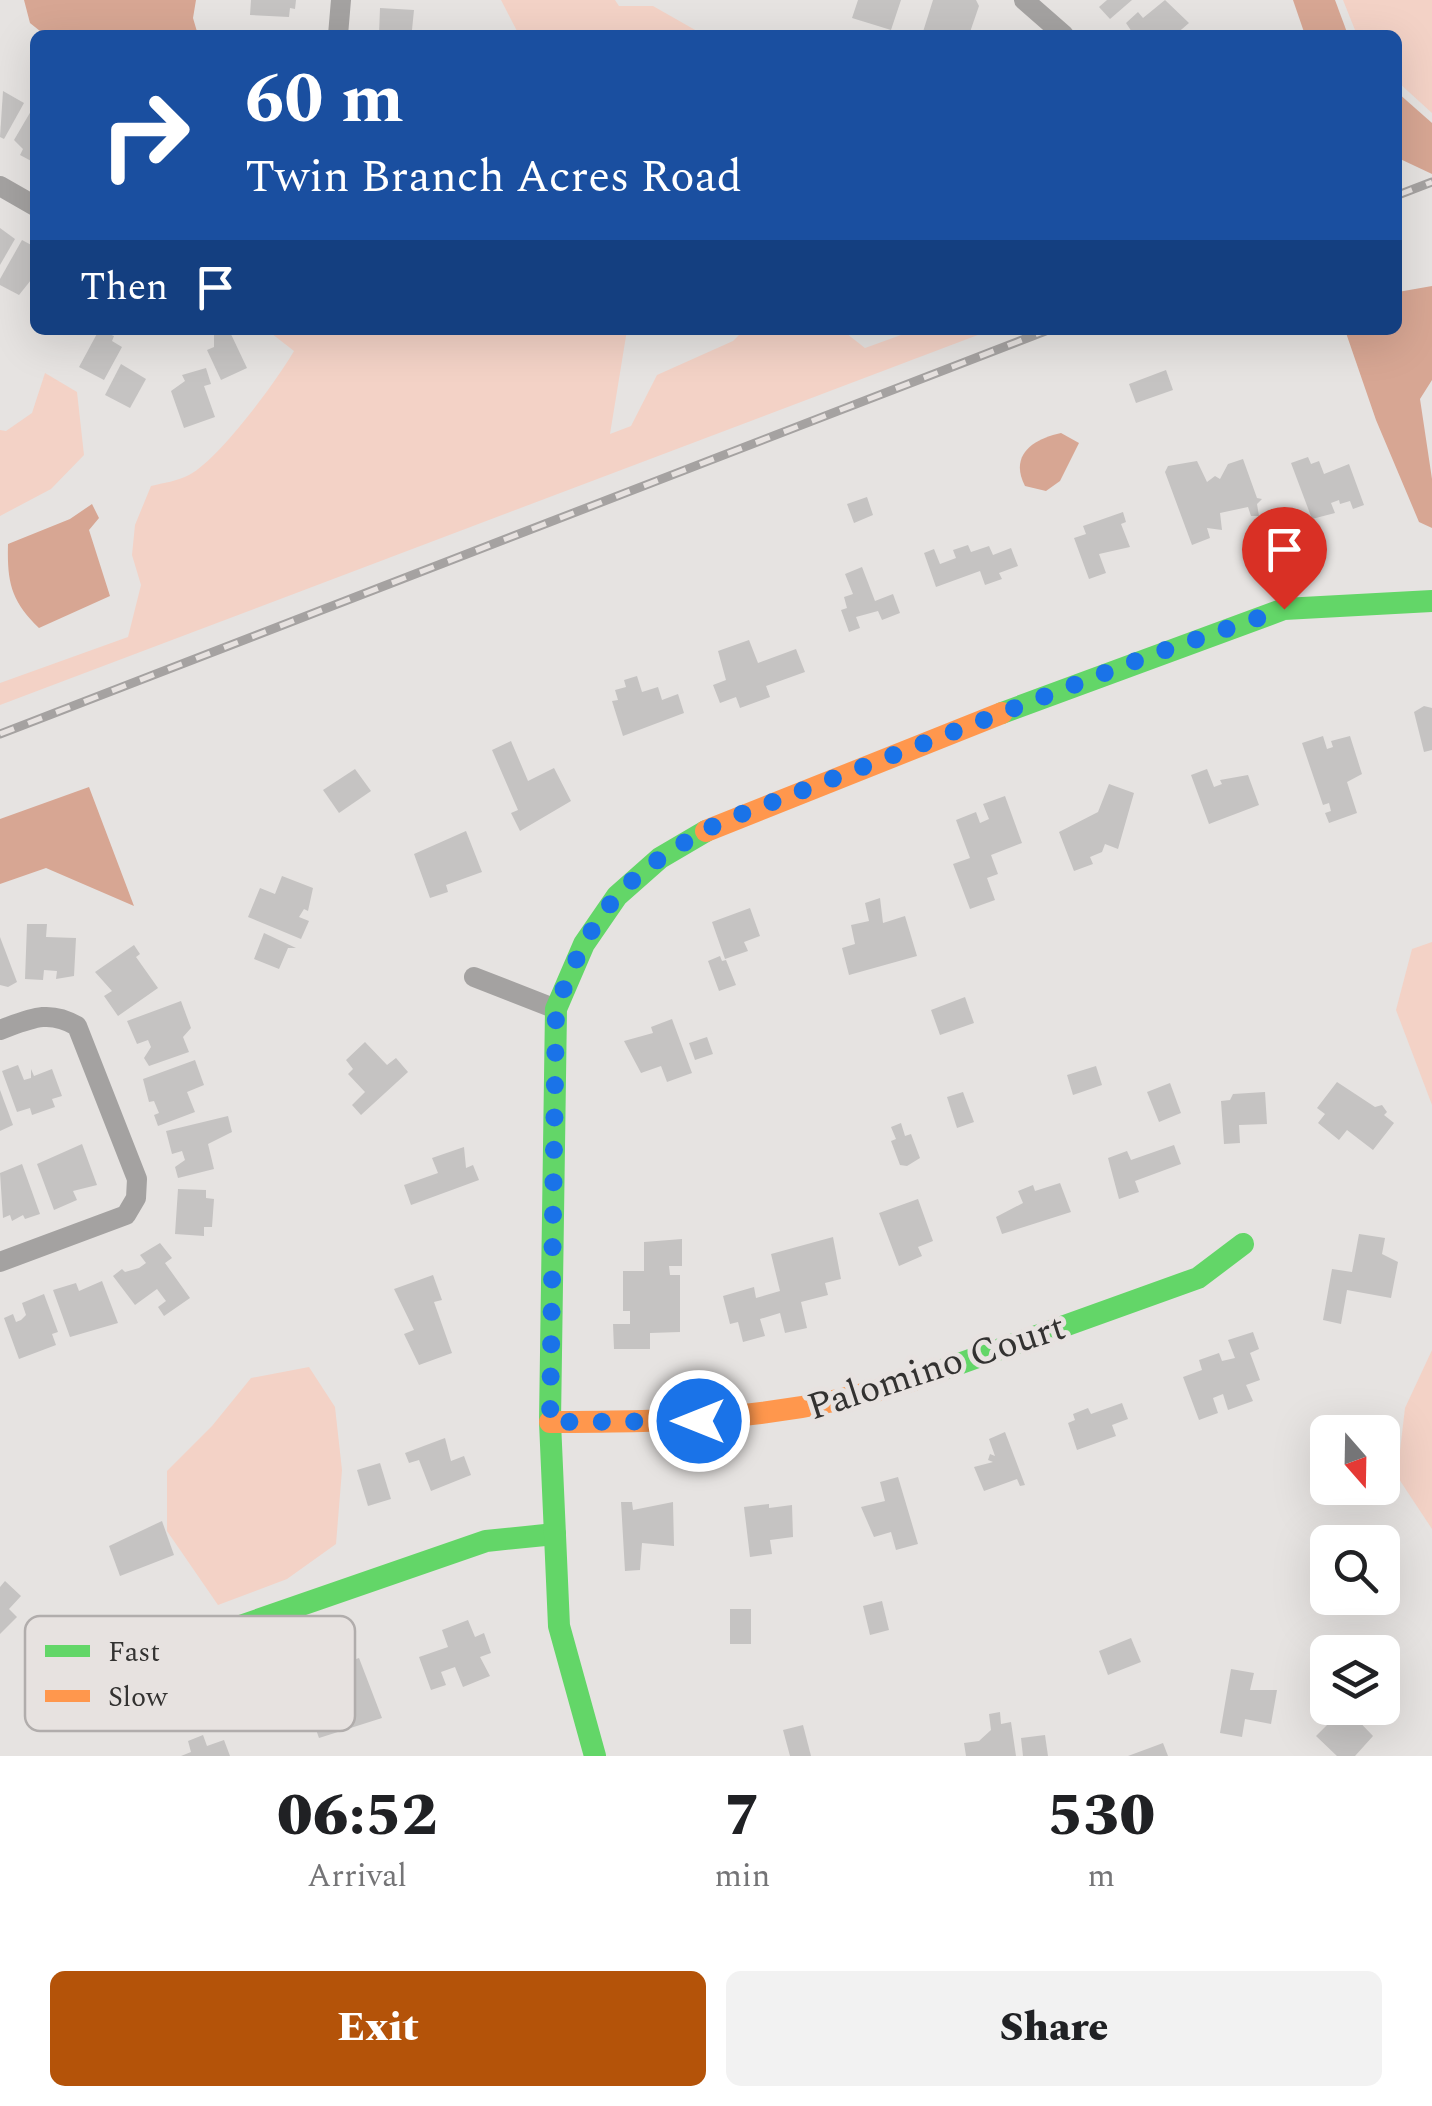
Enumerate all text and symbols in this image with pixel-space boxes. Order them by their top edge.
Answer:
text: 60 m [245,47,404,153]
icon: right [80,70,210,200]
text: Twin Branch Acres Road [245,143,742,212]
text: Then [80,259,168,317]
icon: arrive [188,260,243,315]
pin [1242,507,1327,610]
icon: arrive [1257,522,1312,577]
street label: Palomino Court [800,1299,1073,1437]
position arrow [647,1369,751,1473]
north arrow [1310,1415,1400,1505]
map controls [1310,1415,1400,1725]
button: search [1310,1525,1400,1615]
legend [25,1616,355,1731]
text: Fast [108,1631,160,1674]
button: layers [1310,1635,1400,1725]
text: Slow [108,1676,168,1719]
text: 06:52 [277,1770,438,1862]
text: 7 [724,1770,760,1862]
text: 530 [1047,1770,1155,1862]
text: Arrival [307,1852,407,1901]
text: min [714,1852,770,1901]
text: m [1087,1852,1115,1901]
button: Exit [50,1971,706,2086]
button: Share [726,1971,1382,2086]

